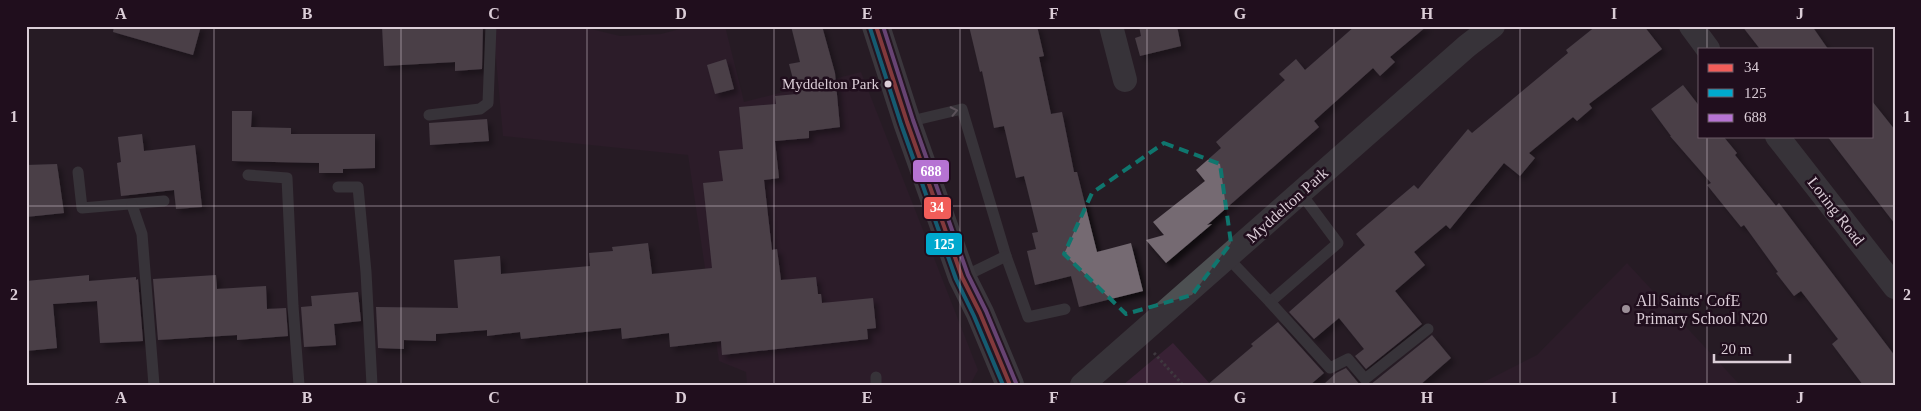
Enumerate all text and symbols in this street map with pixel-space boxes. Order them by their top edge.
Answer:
text: A [115,5,127,22]
text: B [302,5,313,22]
text: C [488,5,500,22]
text: D [675,5,687,22]
text: E [862,5,872,22]
text: F [1049,5,1059,22]
text: G [1234,5,1247,22]
text: H [1421,5,1434,22]
text: I [1611,5,1617,22]
text: J [1796,5,1804,22]
legend [1698,48,1874,138]
text: 34 [1744,59,1760,75]
place label: Myddelton Park [782,76,879,92]
marker: Myddelton Park [883,79,893,89]
text: 125 [1744,85,1767,101]
one-way arrow [950,106,958,117]
text: 1 [10,108,18,125]
text: 1 [1903,108,1911,125]
text: 688 [1744,109,1767,125]
line badge: 688 [912,159,950,183]
text: 688 [921,164,942,179]
street label: Myddelton Park [1243,164,1332,247]
street label: Loring Road [1803,174,1868,249]
line badge: 34 [923,196,952,220]
text: 34 [930,200,944,215]
line badge: 125 [925,232,963,256]
text: 125 [934,237,955,252]
text: 2 [10,286,18,303]
text: 2 [1903,286,1911,303]
place label: All Saints' CofE Primary School N20 [1636,292,1768,328]
marker: All Saints' CofE Primary School N20 [1620,303,1632,315]
scale bar [1714,331,1790,363]
text: 20 m [1721,341,1752,357]
text: A [115,389,127,406]
text: B [302,389,313,406]
text: C [488,389,500,406]
text: D [675,389,687,406]
text: E [862,389,872,406]
text: F [1049,389,1059,406]
text: G [1234,389,1247,406]
text: H [1421,389,1434,406]
text: I [1611,389,1617,406]
text: J [1796,389,1804,406]

